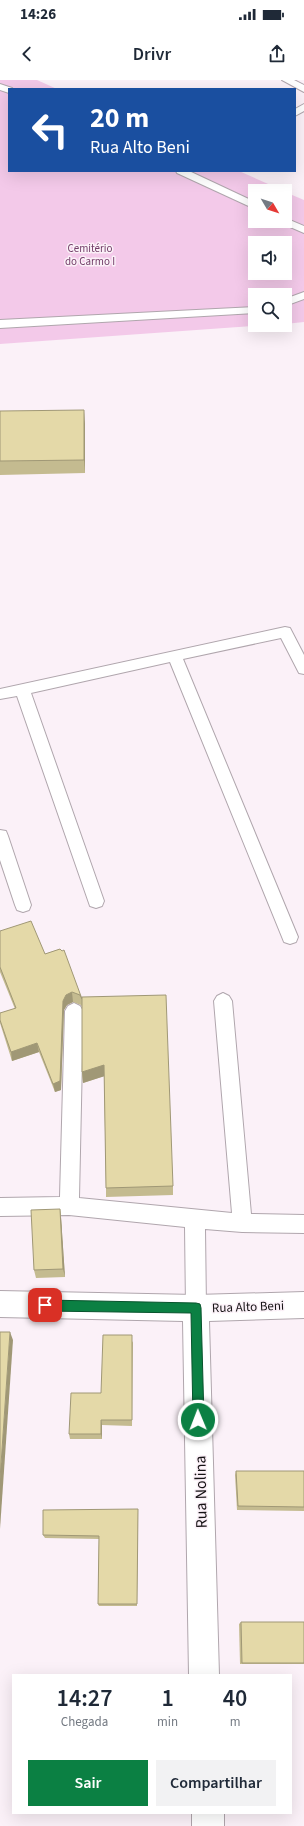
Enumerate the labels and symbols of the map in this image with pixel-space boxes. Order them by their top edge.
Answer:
north arrow [248,184,292,228]
park label: Cemitério do Carmo I [65,241,115,269]
pin [28,1288,62,1322]
street label: Rua Alto Beni [212,1297,284,1317]
position arrow [177,1399,219,1441]
street label: Rua Nolina [189,1455,213,1529]

